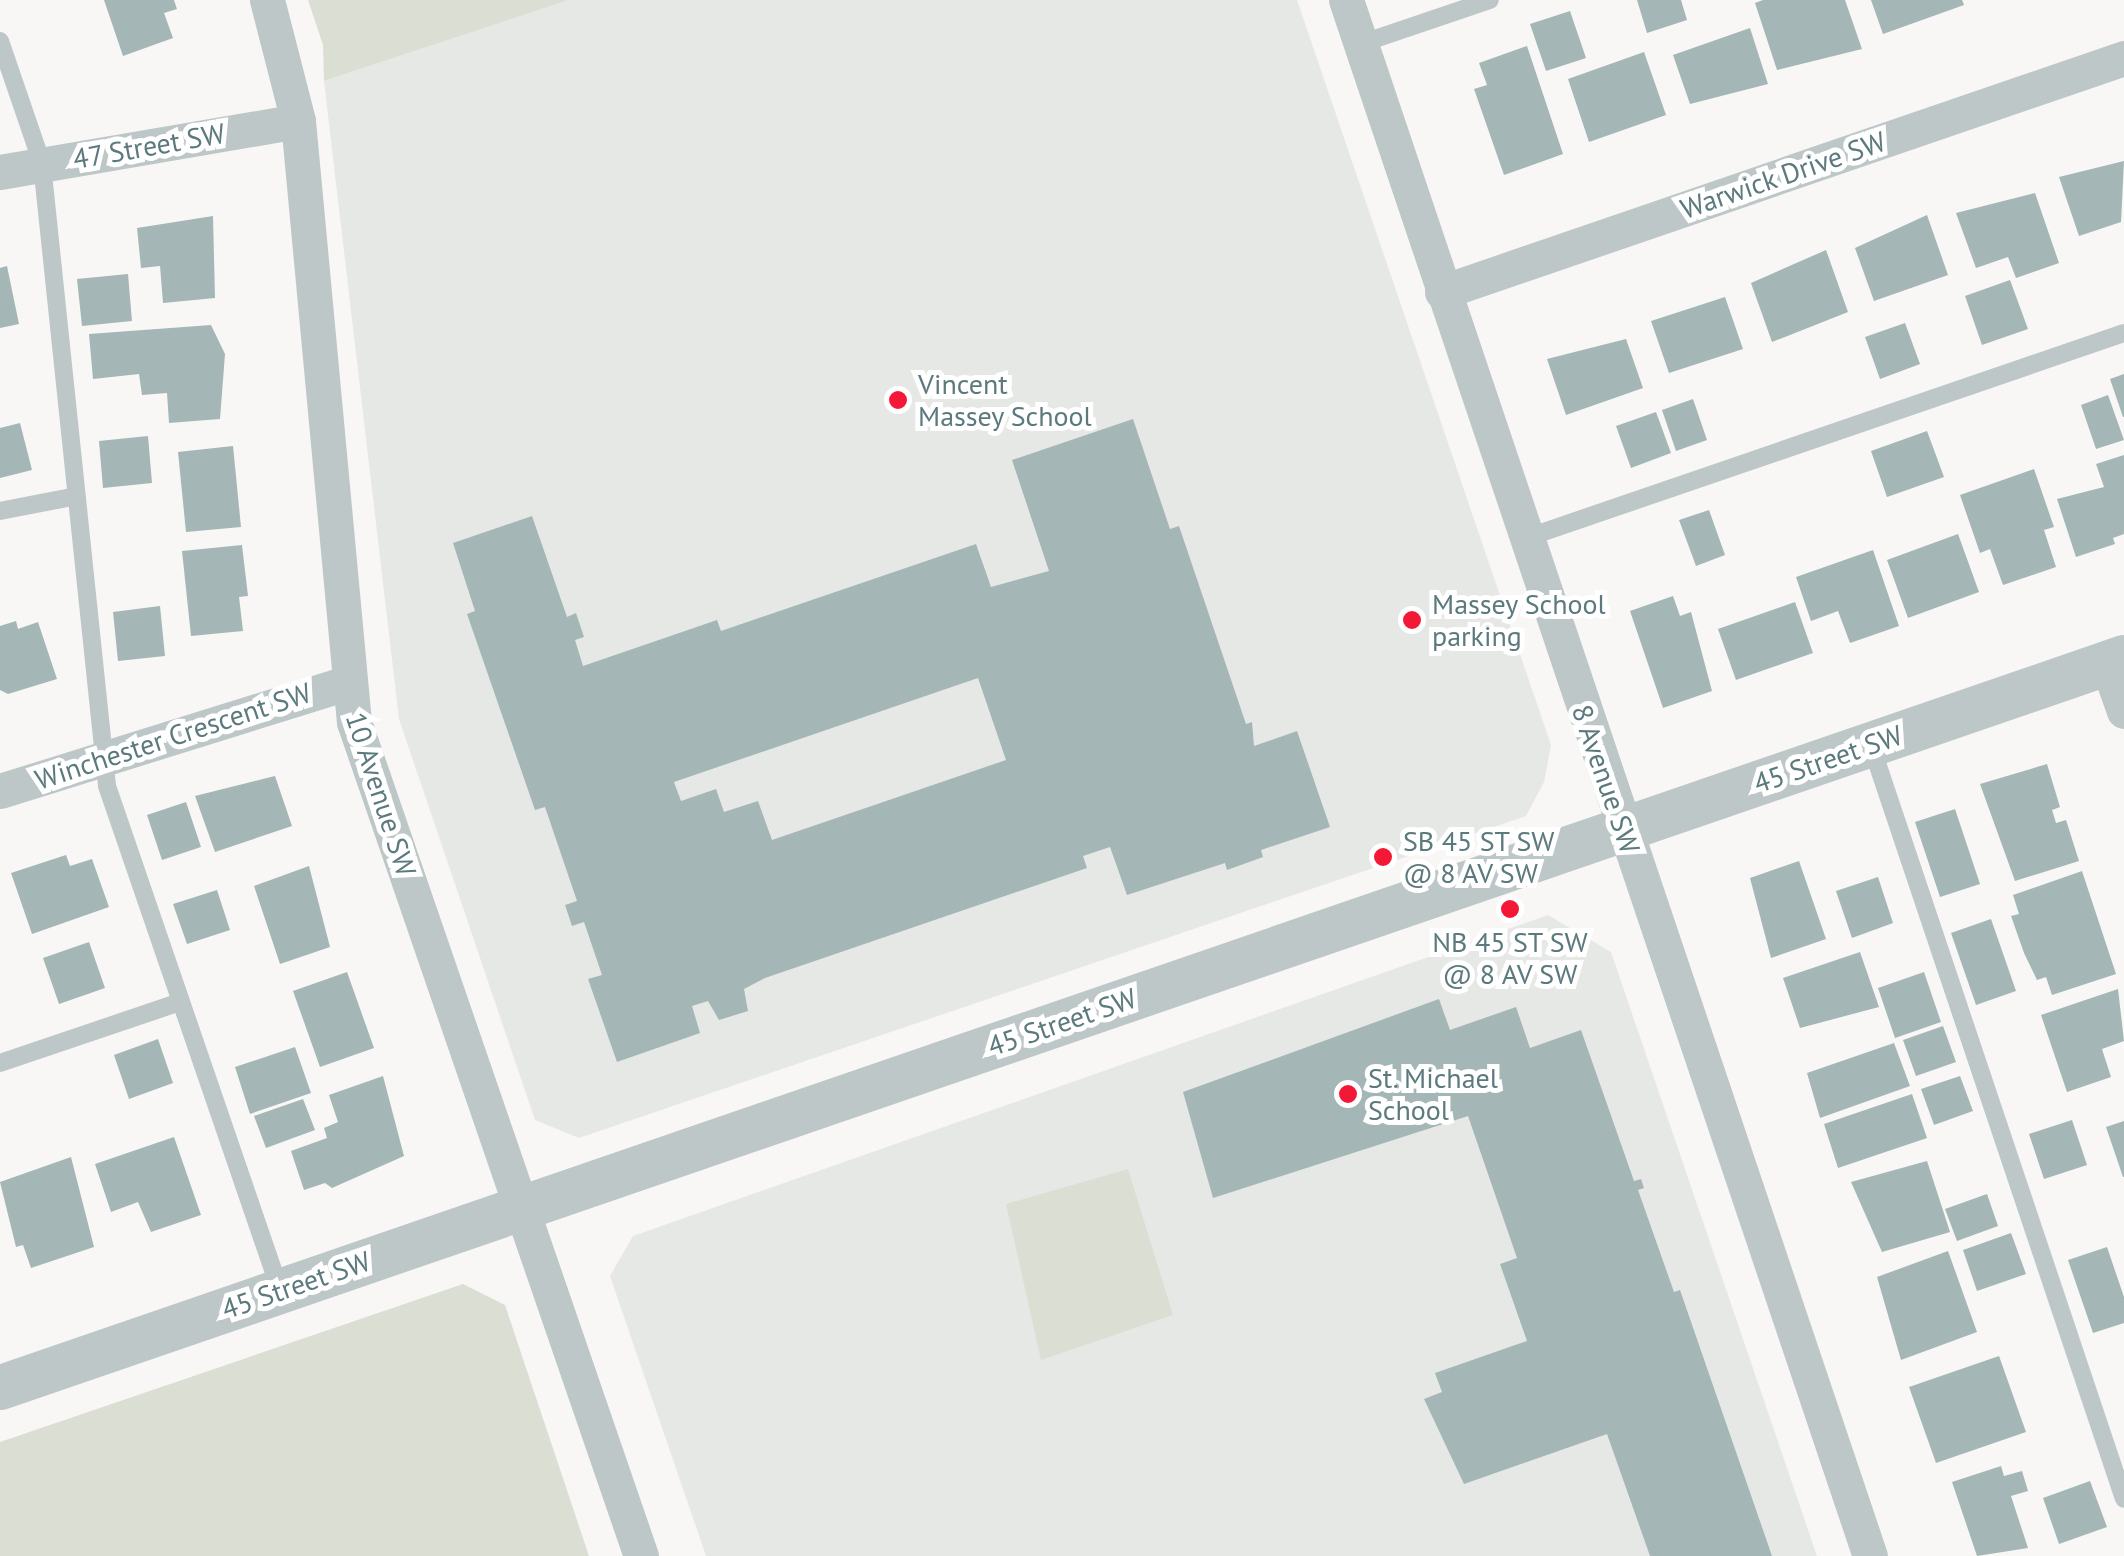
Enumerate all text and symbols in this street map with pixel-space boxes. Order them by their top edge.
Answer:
street label: 47 Street SW [70,116,228,176]
street label: Warwick Drive SW [1676,124,1890,226]
place label: Vincent Massey School [918,367,1093,433]
marker: Vincent Massey School [887,389,909,411]
place label: Massey School parking [1432,587,1607,653]
marker: Massey School parking [1401,609,1423,631]
street label: Winchester Crescent SW [31,676,315,796]
street label: 8 Avenue SW [1565,700,1647,858]
street label: 10 Avenue SW [339,708,423,880]
street label: 45 Street SW [1749,718,1907,800]
place label: SB 45 ST SW @ 8 AV SW [1403,824,1556,890]
marker: SB 45 ST SW @ 8 AV SW [1372,846,1394,868]
marker: NB 45 ST SW @ 8 AV SW [1499,898,1521,920]
place label: NB 45 ST SW @ 8 AV SW [1432,925,1588,991]
street label: 45 Street SW [983,981,1141,1063]
place label: St. Michael School [1368,1061,1500,1127]
marker: St. Michael School [1337,1083,1359,1105]
street label: 45 Street SW [217,1244,375,1326]

